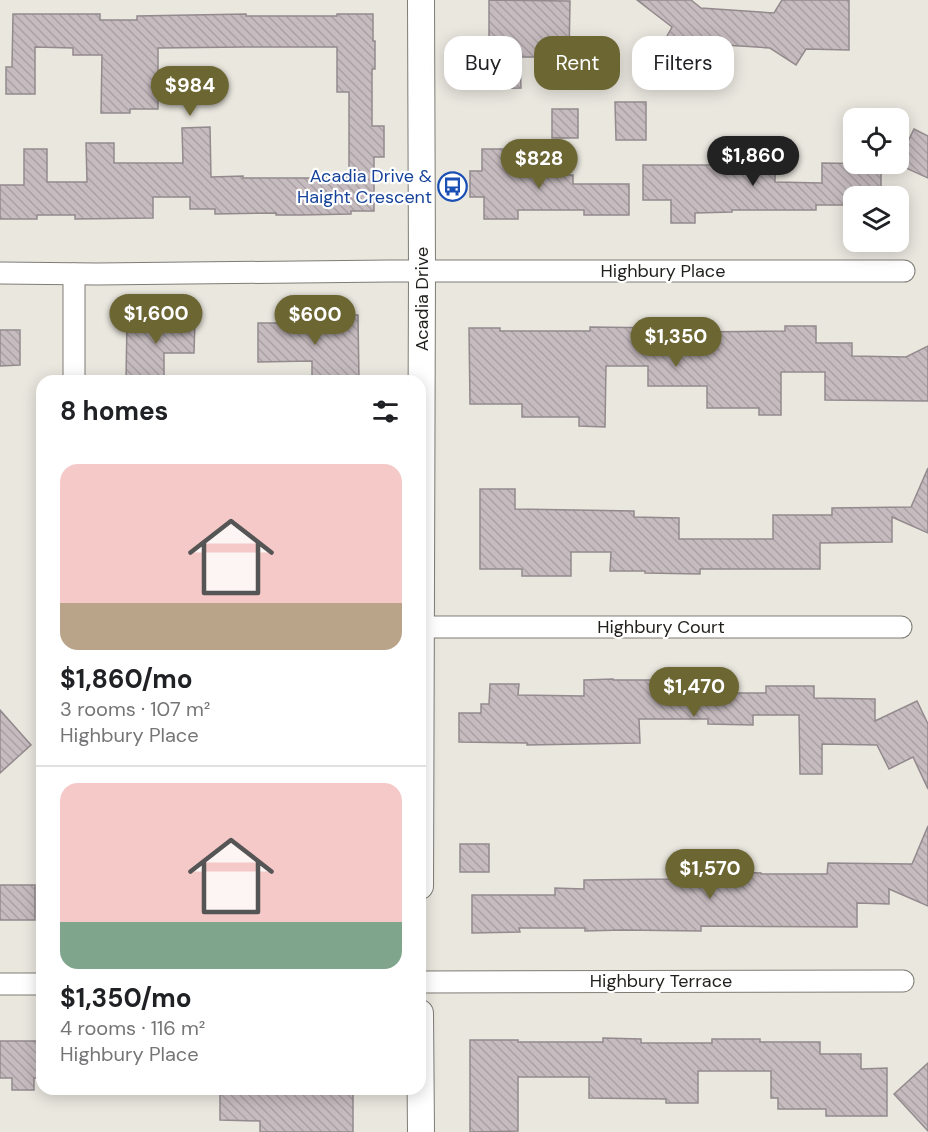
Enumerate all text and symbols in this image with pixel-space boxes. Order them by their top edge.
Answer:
chip: Buy [444,36,522,90]
chip: Rent [534,36,620,90]
chip: Filters [632,36,734,90]
pin: $984 [154,66,226,117]
text: $984 [165,72,215,98]
map controls [843,108,909,252]
button: locate [843,108,909,174]
pin: $1,860 [704,136,802,187]
pin: $828 [503,139,575,190]
text: $1,860 [721,142,785,168]
text: $828 [515,145,563,171]
place label: Acadia Drive & Haight Crescent [297,164,432,209]
bus stop icon: Acadia Drive & Haight Crescent [437,170,469,202]
button: layers [843,186,909,252]
street label: Acadia Drive [410,247,434,351]
street label: Highbury Place [601,259,725,283]
pin: $1,600 [107,294,205,345]
pin: $600 [279,295,351,346]
text: $1,600 [123,300,189,326]
text: $600 [289,301,341,327]
pin: $1,350 [627,317,725,368]
text: $1,350 [645,323,707,349]
text: 8 homes [60,394,168,428]
icon: filters [369,395,402,428]
icon: home [177,503,285,611]
street label: Highbury Court [597,615,725,639]
text: $1,860/mo [60,662,193,696]
pin: $1,470 [645,667,743,718]
text: $1,470 [663,673,725,699]
text: 3 rooms · 107 m² [60,696,210,722]
text: Highbury Place [60,722,199,748]
icon: home [177,822,285,930]
pin: $1,570 [661,849,759,900]
text: $1,570 [679,855,741,881]
street label: Highbury Terrace [590,969,732,993]
text: $1,350/mo [60,981,192,1015]
text: 4 rooms · 116 m² [60,1015,205,1041]
text: Highbury Place [60,1041,199,1067]

